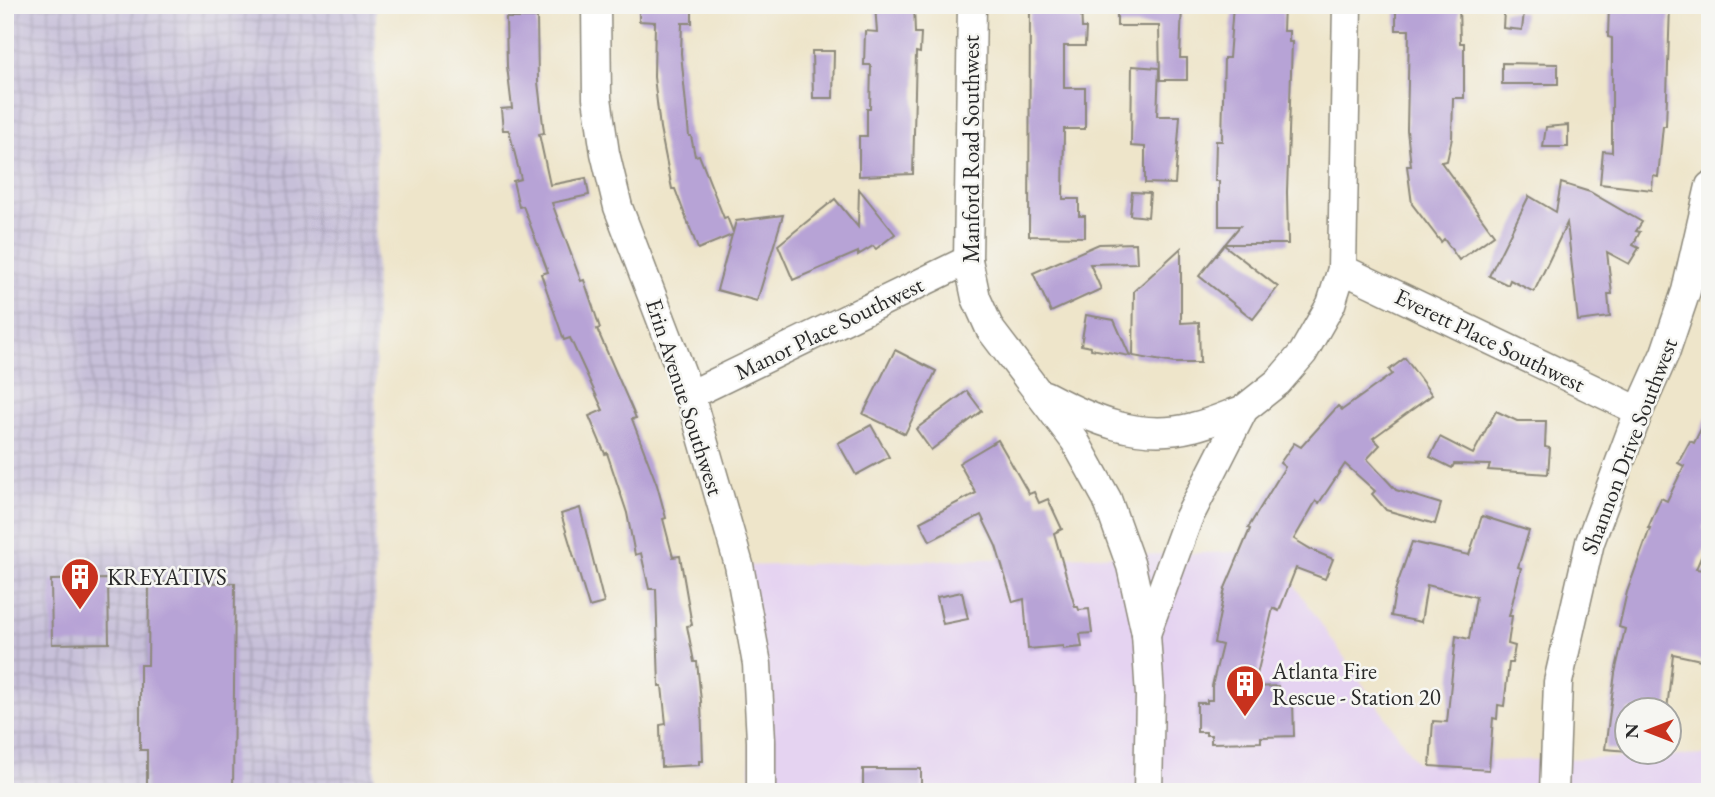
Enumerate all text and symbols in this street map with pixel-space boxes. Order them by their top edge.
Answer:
street label: Manford Road Southwest [956,34,986,263]
street label: Manor Place Southwest [730,269,929,387]
street label: Everett Place Southwest [1390,281,1591,399]
street label: Erin Avenue Southwest [639,295,731,500]
street label: Shannon Drive Southwest [1574,333,1684,558]
building icon: KREYATIVS [59,556,101,611]
place label: KREYATIVS [107,562,227,592]
place label: Atlanta Fire Rescue - Station 20 [1271,656,1441,712]
building icon: Atlanta Fire Rescue - Station 20 [1224,663,1266,718]
north arrow [1614,696,1684,766]
text: N [1619,723,1644,739]

